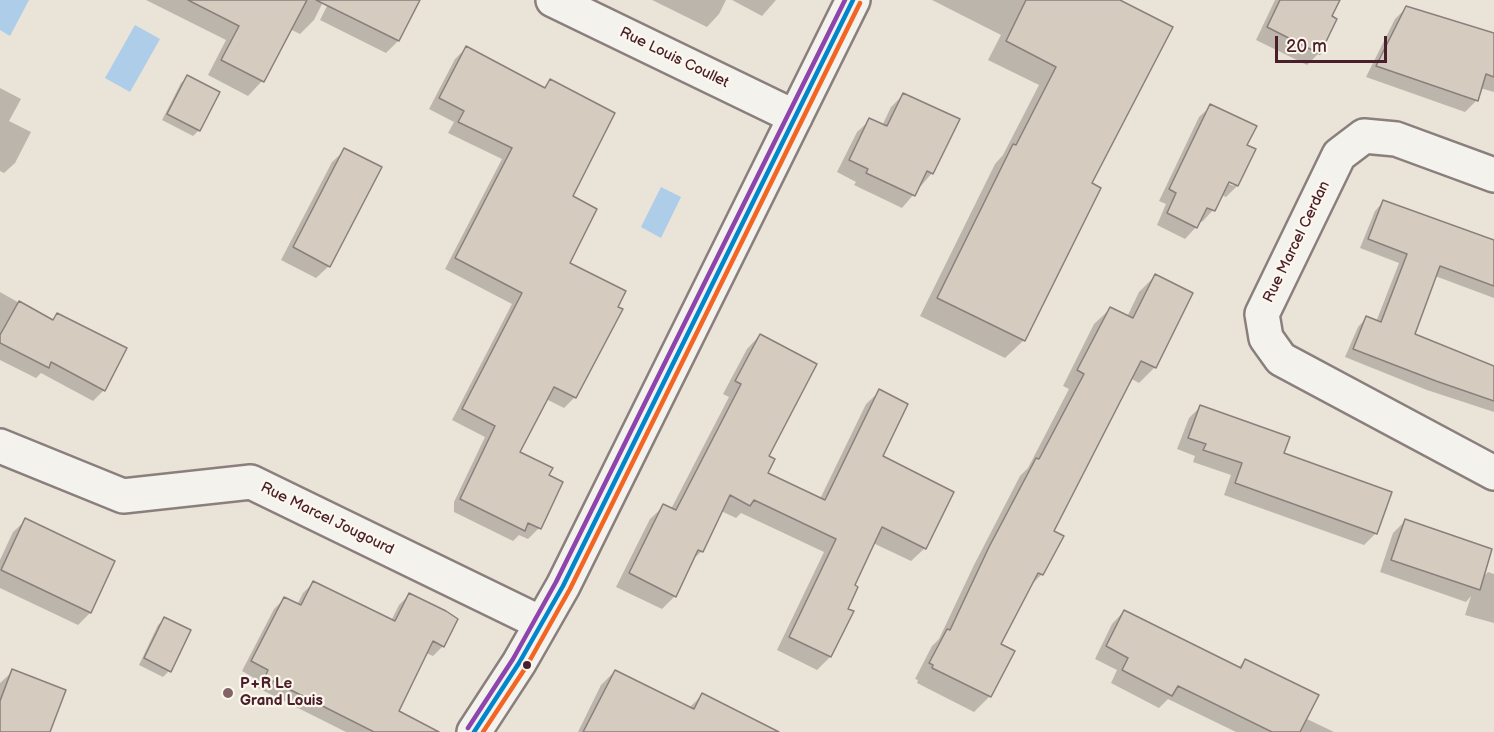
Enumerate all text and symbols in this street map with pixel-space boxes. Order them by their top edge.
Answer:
street label: Rue Louis Coullet [616,24,732,92]
scale bar [1278,24,1390,62]
text: 20 m [1286,36,1327,57]
street label: Rue Marcel Cerdan [1260,178,1334,306]
street label: Rue Marcel Jougourd [257,479,397,559]
unlabelled marker [521,659,533,671]
place label: P+R Le Grand Louis [240,675,323,710]
marker: P+R Le Grand Louis [221,686,235,700]

